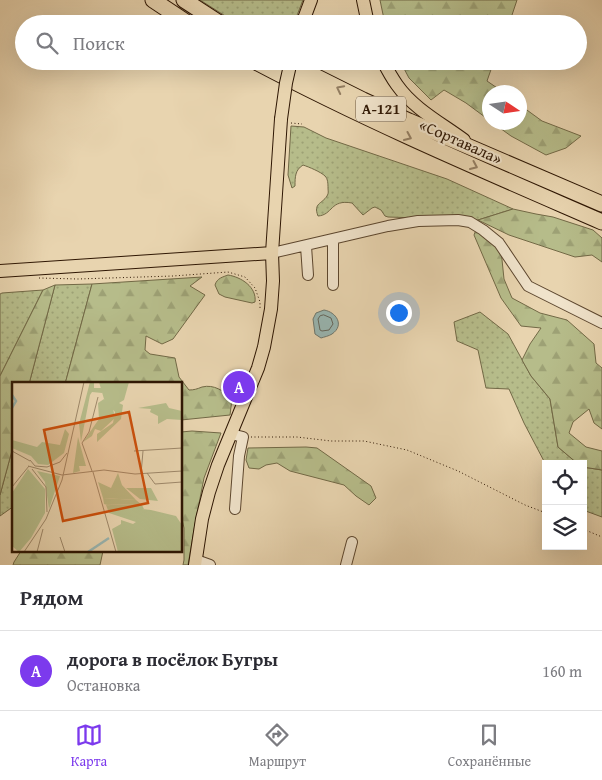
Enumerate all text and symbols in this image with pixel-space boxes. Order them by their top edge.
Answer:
search box [15,15,587,70]
icon: search [33,29,61,57]
text: Поиск [73,29,125,57]
one-way arrow [336,85,345,95]
north arrow [482,85,527,130]
road number: А-121 [356,96,406,122]
street label: «Сортавала» [416,112,506,170]
one-way arrow [403,130,412,141]
one-way arrow [469,160,478,171]
your location [386,300,412,326]
pin: A [223,368,255,406]
inset map [12,382,182,552]
map controls [542,460,587,550]
button: locate [542,460,587,505]
button: layers [542,505,587,550]
text: Рядом [20,582,83,613]
text: дорога в посёлок Бугры [67,645,278,673]
text: A [31,659,41,683]
text: 160 m [542,659,582,683]
text: Остановка [67,673,140,697]
tab: Карта [71,721,107,771]
tab: Маршрут [249,721,306,771]
tab: Сохранённые [448,721,531,771]

